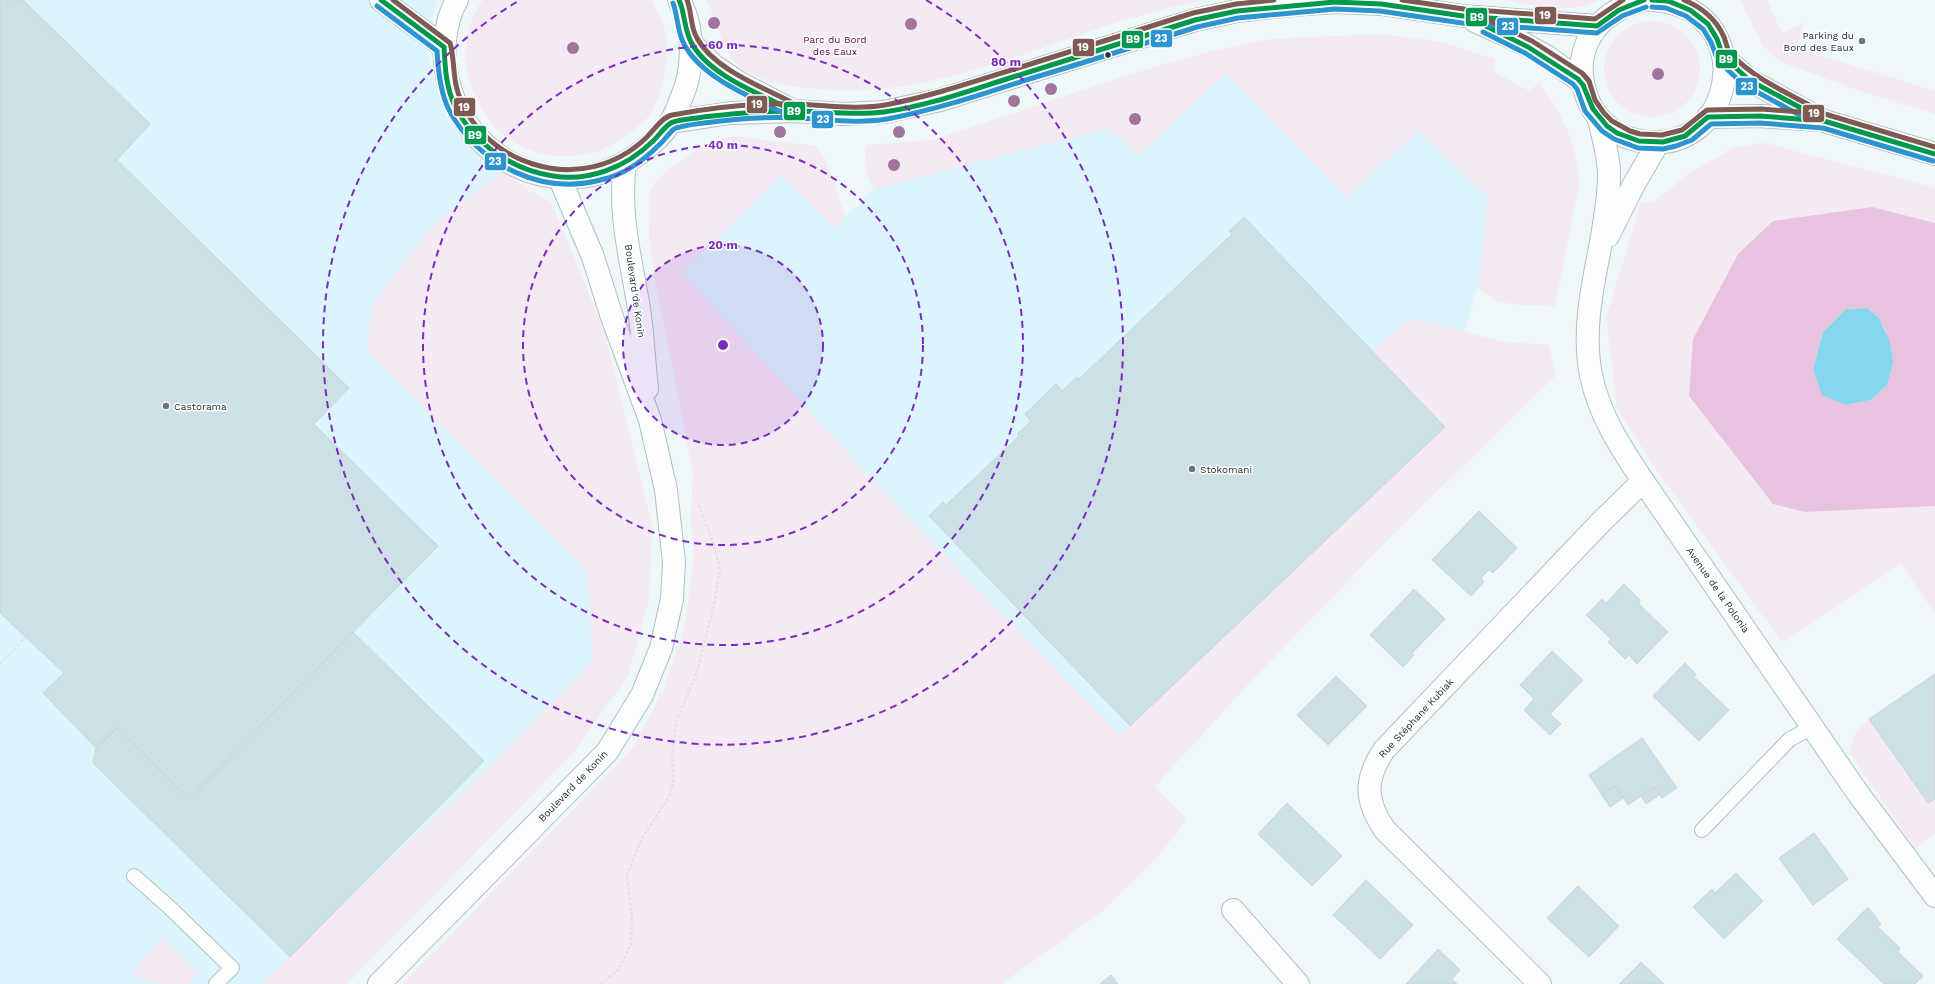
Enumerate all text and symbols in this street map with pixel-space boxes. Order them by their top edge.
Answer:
line badge: 19 [1534,6,1557,25]
line badge: B9 [1465,7,1488,27]
text: 19 [1539,9,1551,22]
text: B9 [1470,11,1484,24]
line badge: 23 [1496,17,1519,36]
text: 23 [1501,20,1515,33]
line badge: 23 [1150,29,1173,48]
line badge: B9 [1121,30,1144,49]
place label: Parking du Bord des Eaux [1784,30,1854,53]
text: 23 [1154,32,1168,45]
text: B9 [1126,33,1140,46]
park label: Parc du Bord des Eaux [803,34,867,57]
marker: Parking du Bord des Eaux [1857,36,1867,46]
text: 60 m [708,38,738,52]
line badge: 19 [1072,38,1095,57]
text: 19 [1077,41,1089,54]
line badge: B9 [1715,49,1738,69]
unlabelled marker [1103,50,1113,60]
text: B9 [1719,53,1733,66]
text: 80 m [991,55,1021,69]
line badge: 23 [1735,77,1758,96]
text: 23 [1740,80,1754,93]
line badge: 19 [746,95,768,114]
line badge: 19 [453,97,476,117]
text: 19 [751,98,763,111]
text: 19 [458,101,470,114]
line badge: B9 [783,101,806,121]
line badge: 19 [1802,104,1825,123]
text: B9 [787,105,801,118]
text: 19 [1808,107,1820,120]
line badge: 23 [811,110,834,129]
text: 23 [816,113,830,126]
line badge: B9 [464,125,487,145]
text: B9 [468,129,482,142]
text: 40 m [708,138,738,152]
line badge: 23 [484,152,507,171]
text: 23 [488,155,502,168]
text: 20 m [708,238,738,252]
street label: Boulevard de Konin [623,244,647,338]
centre of rings [716,338,730,352]
marker: Castorama [161,401,171,411]
place label: Castorama [174,401,227,412]
marker: Stokomani [1187,464,1197,474]
place label: Stokomani [1200,464,1252,475]
street label: Avenue de la Polonia [1684,545,1752,635]
street label: Rue Stéphane Kubiak [1376,676,1456,760]
street label: Boulevard de Konin [536,748,610,824]

